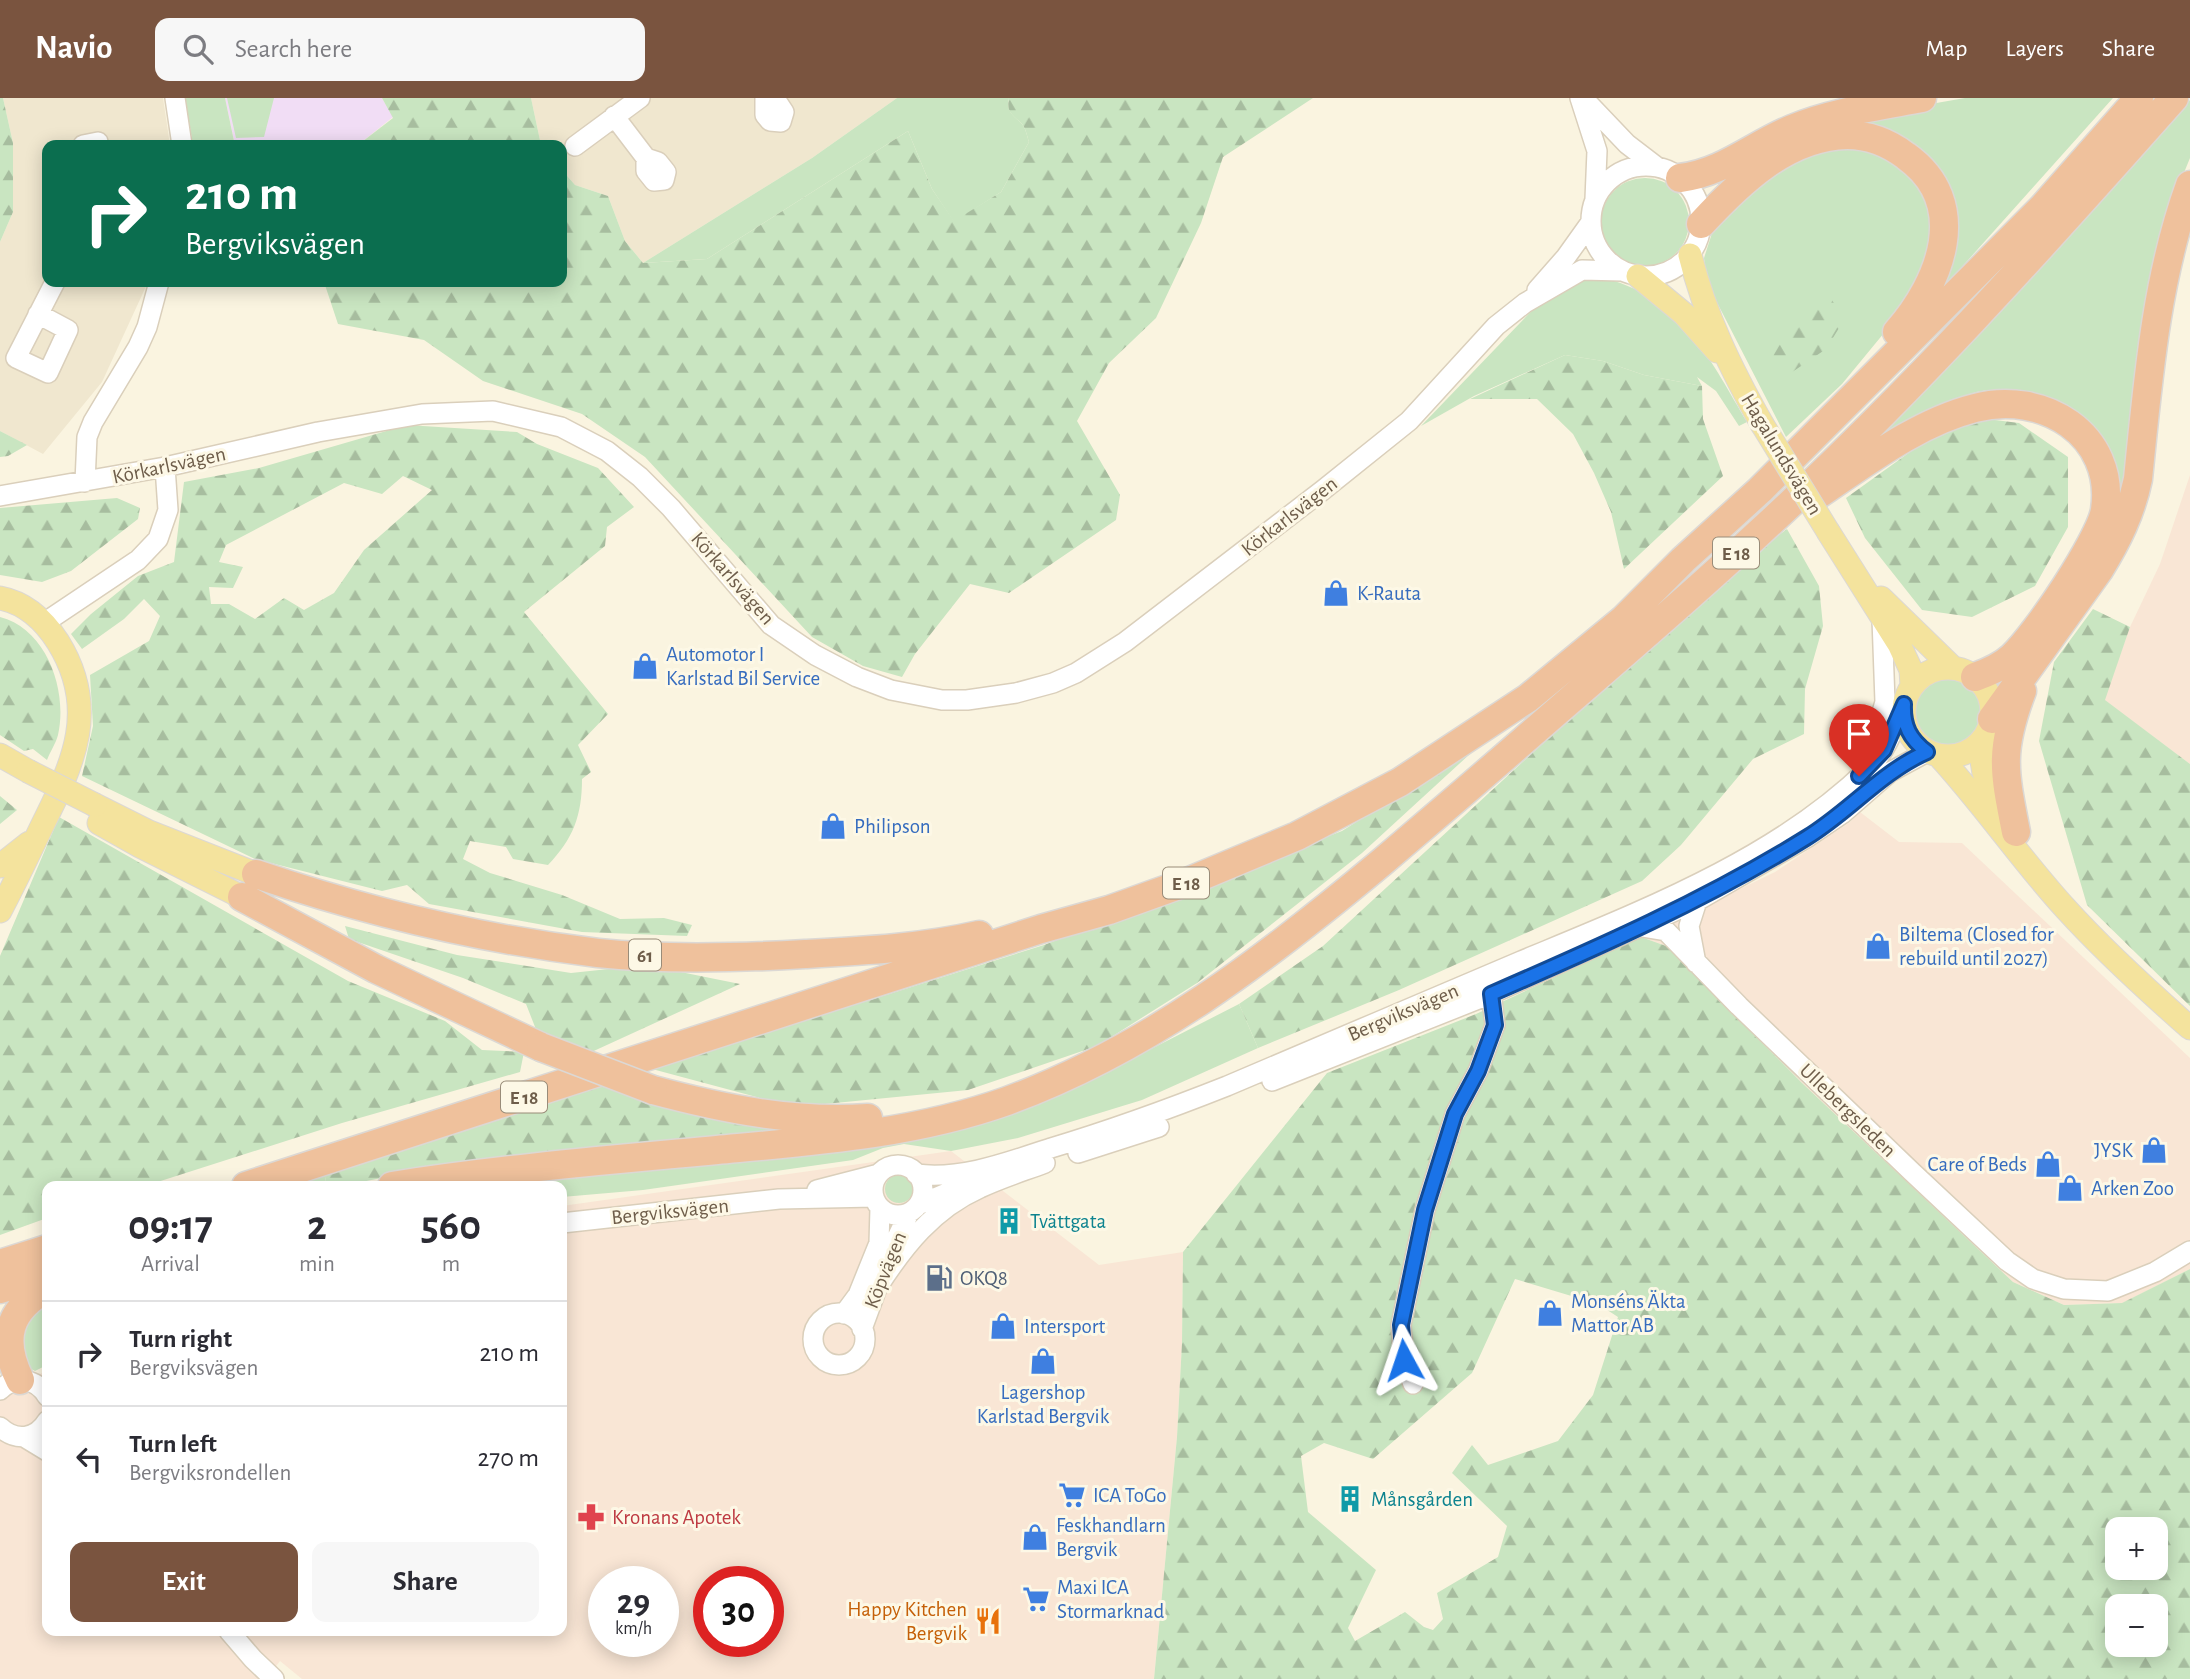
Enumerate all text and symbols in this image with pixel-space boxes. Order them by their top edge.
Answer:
search box [155,18,645,81]
icon: search [179,30,217,68]
text: Navio [35,32,113,65]
text: Search here [235,36,352,62]
text: Map [1925,37,1967,61]
text: Layers [2005,37,2064,61]
text: Share [2102,37,2155,61]
icon: right [70,168,161,259]
text: 210 m [185,170,298,219]
text: Bergviksvägen [185,228,365,260]
street label: Hagalundsvägen [1737,390,1826,519]
street label: Körkarlsvägen [111,443,228,488]
street label: Körkarlsvägen [1237,473,1341,560]
street label: Körkarlsvägen [687,528,778,629]
road number: E 18 [1713,538,1759,568]
shop icon: K-Rauta [1321,578,1351,608]
place label: K-Rauta [1357,583,1421,604]
place label: Automotor I Karlstad Bil Service [666,644,820,689]
shop icon: Automotor I Karlstad Bil Service [630,651,660,681]
pin [1829,704,1889,776]
icon: arrive [1840,715,1878,753]
shop icon: Philipson [818,811,848,841]
place label: Philipson [854,816,931,837]
road number: E 18 [1163,868,1209,898]
place label: Biltema (Closed for rebuild until 2027) [1899,924,2054,969]
shop icon: Biltema (Closed for rebuild until 2027) [1863,931,1893,961]
road number: 61 [629,940,661,970]
street label: Bergviksvägen [1345,980,1462,1045]
street label: Ullebergsleden [1796,1059,1900,1161]
road number: E 18 [501,1082,547,1113]
shop icon: JYSK [2139,1135,2169,1165]
place label: JYSK [2094,1140,2133,1161]
shop icon: Care of Beds [2033,1149,2063,1179]
place label: Care of Beds [1928,1154,2027,1175]
shop icon: Arken Zoo [2055,1173,2085,1203]
place label: Arken Zoo [2091,1178,2174,1199]
street label: Bergviksvägen [610,1195,730,1228]
text: 09:17 [128,1205,213,1247]
text: 2 [307,1205,327,1247]
text: 560 [421,1205,481,1247]
building icon: Tvättgata [994,1206,1024,1236]
place label: Tvättgata [1030,1211,1106,1232]
street label: Köpvägen [861,1229,910,1312]
text: Arrival [141,1253,200,1276]
text: min [299,1253,335,1276]
text: m [442,1253,460,1276]
fuel station icon: OKQ8 [924,1263,954,1293]
place label: OKQ8 [960,1268,1008,1289]
place label: Monséns Äkta Mattor AB [1571,1290,1686,1336]
shop icon: Monséns Äkta Mattor AB [1535,1298,1565,1328]
shop icon: Intersport [988,1311,1018,1341]
place label: Intersport [1024,1316,1105,1337]
position arrow [1367,1323,1441,1397]
text: Turn right [129,1326,232,1352]
icon: right [70,1335,108,1373]
text: 210 m [479,1340,539,1366]
shop icon: Lagershop Karlstad Bergvik [1028,1346,1058,1376]
text: Bergviksvägen [129,1357,258,1380]
place label: Lagershop Karlstad Bergvik [977,1382,1110,1427]
text: Turn left [129,1431,217,1457]
icon: left [70,1440,108,1478]
text: 270 m [478,1445,539,1471]
text: Bergviksrondellen [129,1462,291,1485]
supermarket icon: ICA ToGo [1057,1480,1087,1510]
building icon: Månsgården [1335,1484,1365,1514]
place label: ICA ToGo [1093,1485,1167,1506]
place label: Månsgården [1371,1489,1473,1510]
pharmacy icon: Kronans Apotek [576,1502,606,1532]
place label: Kronans Apotek [612,1507,741,1528]
place label: Feskhandlarn Bergvik [1056,1515,1166,1560]
map controls [2105,1517,2168,1657]
button: + [2105,1517,2168,1580]
shop icon: Feskhandlarn Bergvik [1020,1522,1050,1552]
button: Exit [70,1542,298,1622]
button: Share [312,1542,539,1622]
speed limit sign: 30 [693,1566,784,1657]
place label: Maxi ICA Stormarknad [1057,1577,1164,1622]
supermarket icon: Maxi ICA Stormarknad [1021,1584,1051,1614]
text: 29 [617,1585,650,1620]
button: − [2105,1594,2168,1657]
place label: Happy Kitchen Bergvik [847,1599,967,1644]
restaurant icon: Happy Kitchen Bergvik [973,1606,1003,1636]
text: km/h [615,1620,652,1638]

